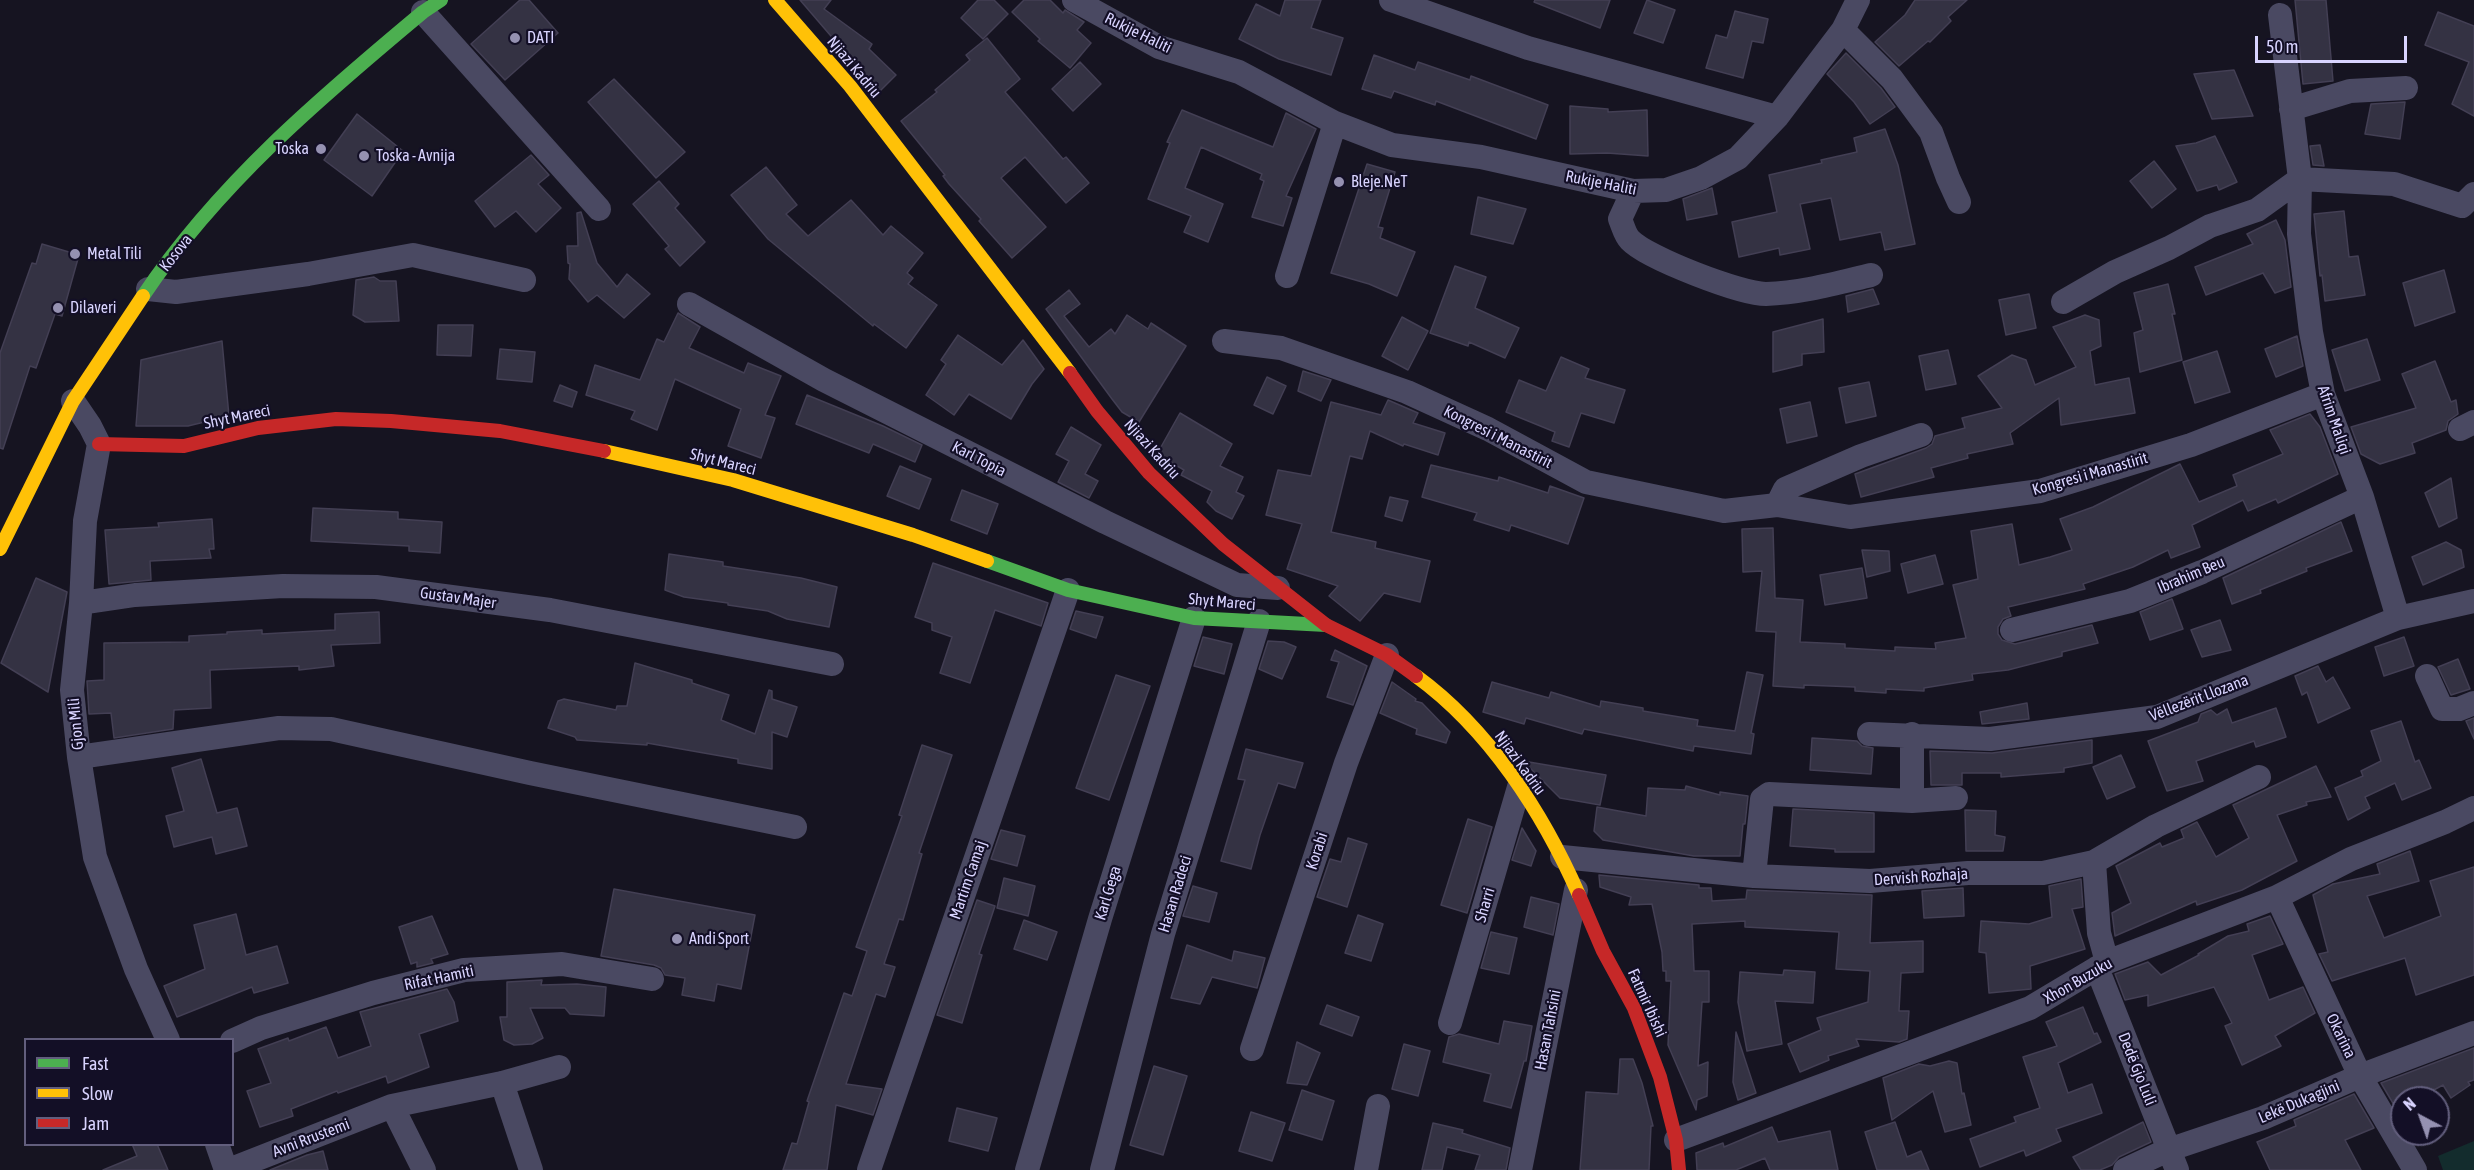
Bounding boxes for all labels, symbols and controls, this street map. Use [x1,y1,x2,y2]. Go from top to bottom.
street label: Rukije Haliti [1101,9,1175,57]
scale bar [2258,24,2410,62]
place label: DATI [527,28,554,48]
marker: DATI [508,31,522,45]
street label: Njiazi Kadriu [823,32,885,102]
text: 50 m [2266,36,2298,57]
place label: Toska [275,139,309,159]
marker: Toska [314,142,328,156]
place label: Toska - Avnija [376,146,455,166]
marker: Toska - Avnija [357,149,371,163]
street label: Rukije Haliti [1564,167,1638,199]
place label: Bleje.NeT [1351,172,1407,192]
marker: Bleje.NeT [1332,175,1346,189]
street label: Kosova [156,231,196,275]
place label: Metal Tili [87,244,142,264]
marker: Metal Tili [68,247,82,261]
place label: Dilaveri [70,298,116,318]
marker: Dilaveri [51,301,65,315]
street label: Afrim Maliqi [2313,383,2355,457]
street label: Shyt Mareci [202,401,272,433]
street label: Kongresi i Manastirit [1440,401,1556,473]
street label: Njiazi Kadriu [1120,415,1184,483]
street label: Karl Topia [949,437,1009,481]
street label: Shyt Mareci [688,445,758,479]
street label: Kongresi i Manastirit [2030,448,2150,500]
street label: Ibrahim Beu [2154,552,2228,598]
street label: Gustav Majer [419,583,497,613]
street label: Shyt Mareci [1188,589,1256,615]
street label: Vëllezërit Llozana [2147,670,2251,726]
street label: Gjon Mili [64,697,88,751]
street label: Njiazi Kadriu [1490,727,1550,799]
street label: Korabi [1302,830,1332,872]
street label: Martim Camaj [946,838,990,922]
street label: Hasan Radeci [1154,853,1196,935]
street label: Karl Gega [1091,863,1125,923]
street label: Dervish Rozhaja [1873,864,1969,890]
street label: Sharri [1471,886,1499,924]
place label: Andi Sport [689,929,749,949]
marker: Andi Sport [670,932,684,946]
street label: Xhon Buzuku [2040,954,2116,1008]
street label: Rifat Hamiti [402,961,476,995]
street label: Fatmir Ibishi [1623,966,1671,1040]
street label: Hasan Tahsini [1531,988,1565,1072]
street label: Okarina [2322,1010,2360,1062]
street label: Dedë Gjo Luli [2114,1030,2160,1108]
legend [24,1038,234,1146]
text: Fast [82,1053,109,1074]
street label: Lekë Dukagjini [2255,1076,2343,1128]
text: Slow [82,1083,113,1104]
north arrow [2390,1086,2450,1146]
text: N [2400,1094,2419,1114]
text: Jam [82,1113,109,1134]
street label: Avni Rrustemi [270,1115,352,1161]

